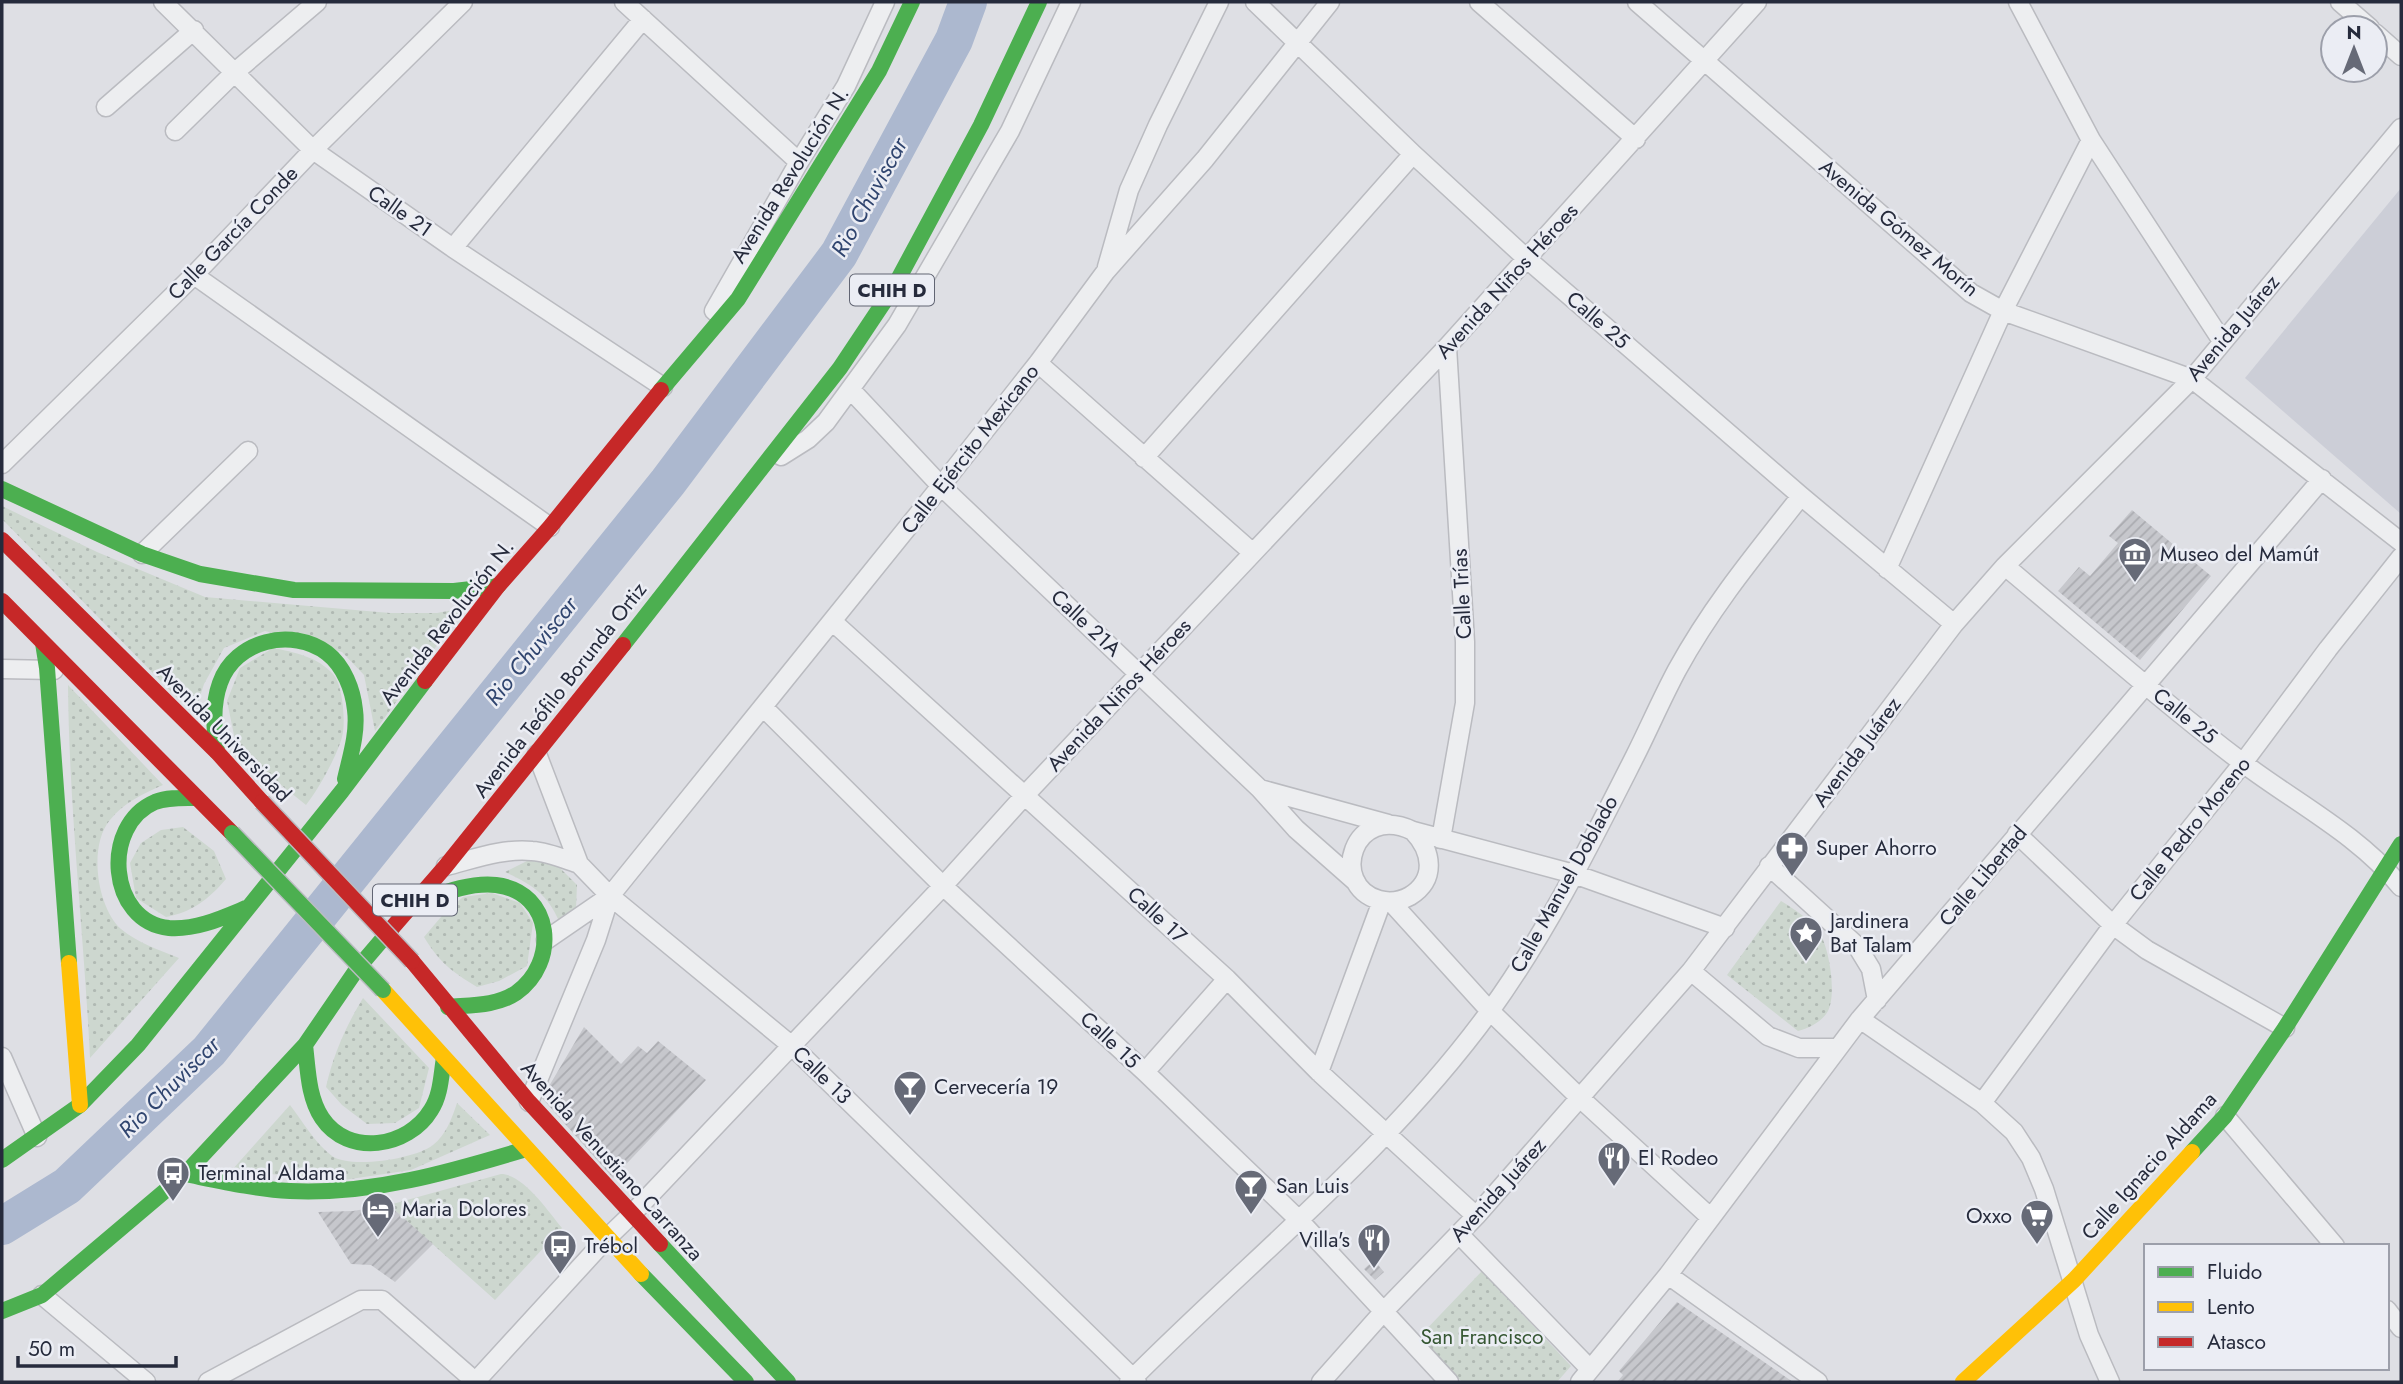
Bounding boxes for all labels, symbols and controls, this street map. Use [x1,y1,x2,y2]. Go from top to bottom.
north arrow [2319,14,2389,84]
text: N [2346,19,2362,46]
street label: Avenida Revolución N. [724,81,856,269]
water label: Rio Chuviscar [822,130,916,263]
street label: Avenida Gómez Morín [1813,152,1985,304]
street label: Calle García Conde [161,159,305,307]
street label: Calle 21 [362,178,438,244]
street label: Avenida Niños Héroes [1429,197,1585,365]
street label: Avenida Juárez [2179,268,2287,388]
road number: CHIH D [850,274,934,306]
street label: Calle 25 [1560,284,1636,356]
street label: Calle Ejército Mexicano [894,358,1046,540]
street label: Avenida Revolución N. [373,533,521,711]
museum icon: Museo del Mamút [2116,535,2154,584]
place label: Museo del Mamút [2160,539,2319,569]
street label: Calle Trías [1445,548,1479,640]
street label: Avenida Teófilo Borunda Ortiz [466,576,654,804]
street label: Calle 21A [1044,583,1128,664]
water label: Rio Chuviscar [476,588,587,713]
street label: Avenida Niños Héroes [1040,612,1198,778]
street label: Avenida Universidad [150,657,298,809]
street label: Calle 25 [2146,681,2224,751]
street label: Avenida Juárez [1806,691,1909,813]
street label: Calle Pedro Moreno [2122,750,2258,908]
street label: Calle Manuel Doblado [1503,790,1625,978]
street label: Calle Libertad [1932,819,2034,933]
pharmacy icon: Super Ahorro [1773,829,1811,878]
place label: Super Ahorro [1816,833,1937,863]
street label: Calle 17 [1121,880,1193,950]
road number: CHIH D [373,885,457,916]
place label: Jardinera Bat Talam [1827,906,1912,960]
place icon: Jardinera Bat Talam [1787,914,1825,963]
street label: Calle 15 [1073,1004,1147,1076]
water label: Rio Chuviscar [110,1027,229,1146]
street label: Calle 13 [786,1039,858,1111]
street label: Avenida Venustiano Carranza [514,1054,710,1268]
bar icon: Cervecería 19 [891,1068,929,1117]
place label: Cervecería 19 [934,1072,1058,1102]
street label: Calle Ignacio Aldama [2074,1085,2224,1247]
street label: Avenida Juárez [1443,1131,1553,1249]
restaurant icon: El Rodeo [1595,1139,1633,1188]
place label: El Rodeo [1638,1143,1718,1173]
bus stop icon: Terminal Aldama [154,1154,192,1203]
place label: Terminal Aldama [198,1158,345,1188]
bar icon: San Luis [1232,1167,1270,1216]
place label: San Luis [1276,1171,1349,1201]
hotel icon: Maria Dolores [359,1190,397,1239]
place label: Maria Dolores [402,1194,526,1224]
supermarket icon: Oxxo [2018,1197,2056,1246]
place label: Oxxo [1966,1201,2012,1231]
restaurant icon: Villa's [1355,1221,1393,1270]
place label: Villa's [1299,1225,1350,1255]
bus stop icon: Trébol [541,1227,579,1276]
place label: Trébol [584,1231,638,1261]
legend [2144,1244,2389,1370]
text: Fluido [2207,1257,2262,1287]
text: Lento [2207,1292,2255,1322]
park label: San Francisco [1421,1322,1543,1352]
scale bar [18,1324,175,1368]
text: Atasco [2207,1327,2266,1357]
text: 50 m [28,1334,75,1364]

